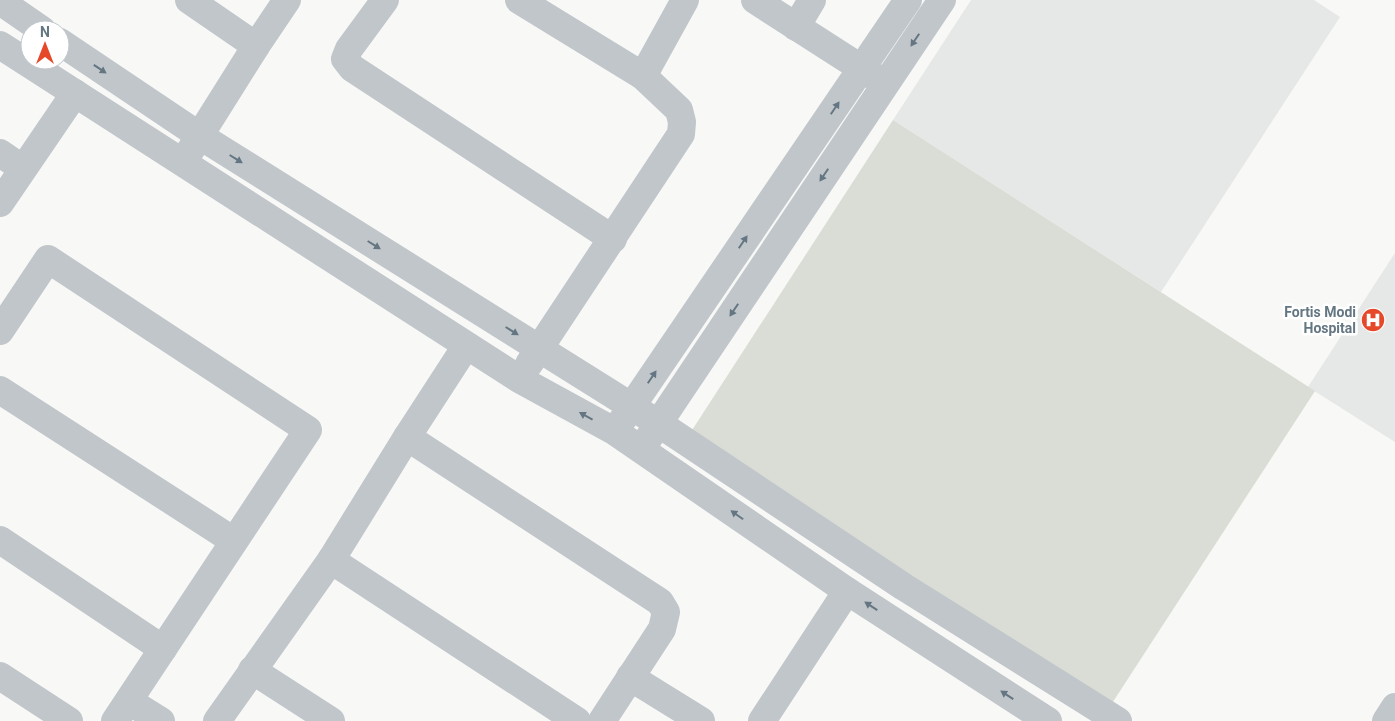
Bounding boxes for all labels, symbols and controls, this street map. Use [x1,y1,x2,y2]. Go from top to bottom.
north arrow [20,20,70,70]
text: N [40,24,50,40]
one-way arrow [910,34,920,47]
one-way arrow [94,64,107,74]
one-way arrow [830,101,840,115]
one-way arrow [229,154,243,163]
one-way arrow [819,168,829,182]
one-way arrow [738,236,748,249]
one-way arrow [367,240,380,249]
one-way arrow [729,304,739,317]
place label: Fortis Modi Hospital [1284,304,1356,336]
hospital icon: Fortis Modi Hospital [1360,307,1386,333]
one-way arrow [505,326,518,335]
one-way arrow [647,370,657,383]
one-way arrow [579,412,594,420]
one-way arrow [730,510,743,520]
one-way arrow [864,602,878,611]
one-way arrow [1001,690,1014,699]

